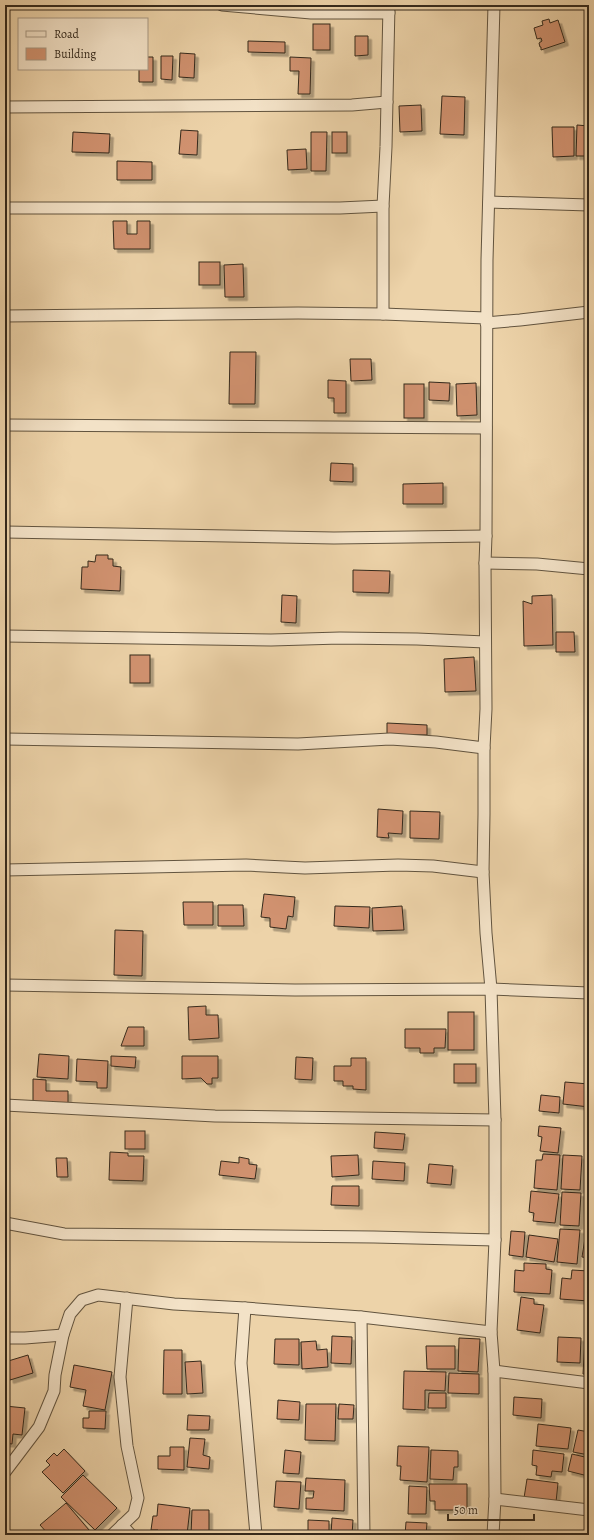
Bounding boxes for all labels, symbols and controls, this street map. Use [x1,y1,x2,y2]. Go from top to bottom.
legend [18,18,148,70]
text: Road [54,26,80,42]
text: Building [54,46,96,62]
scale bar [448,1496,534,1522]
text: 50 m [454,1502,478,1518]

